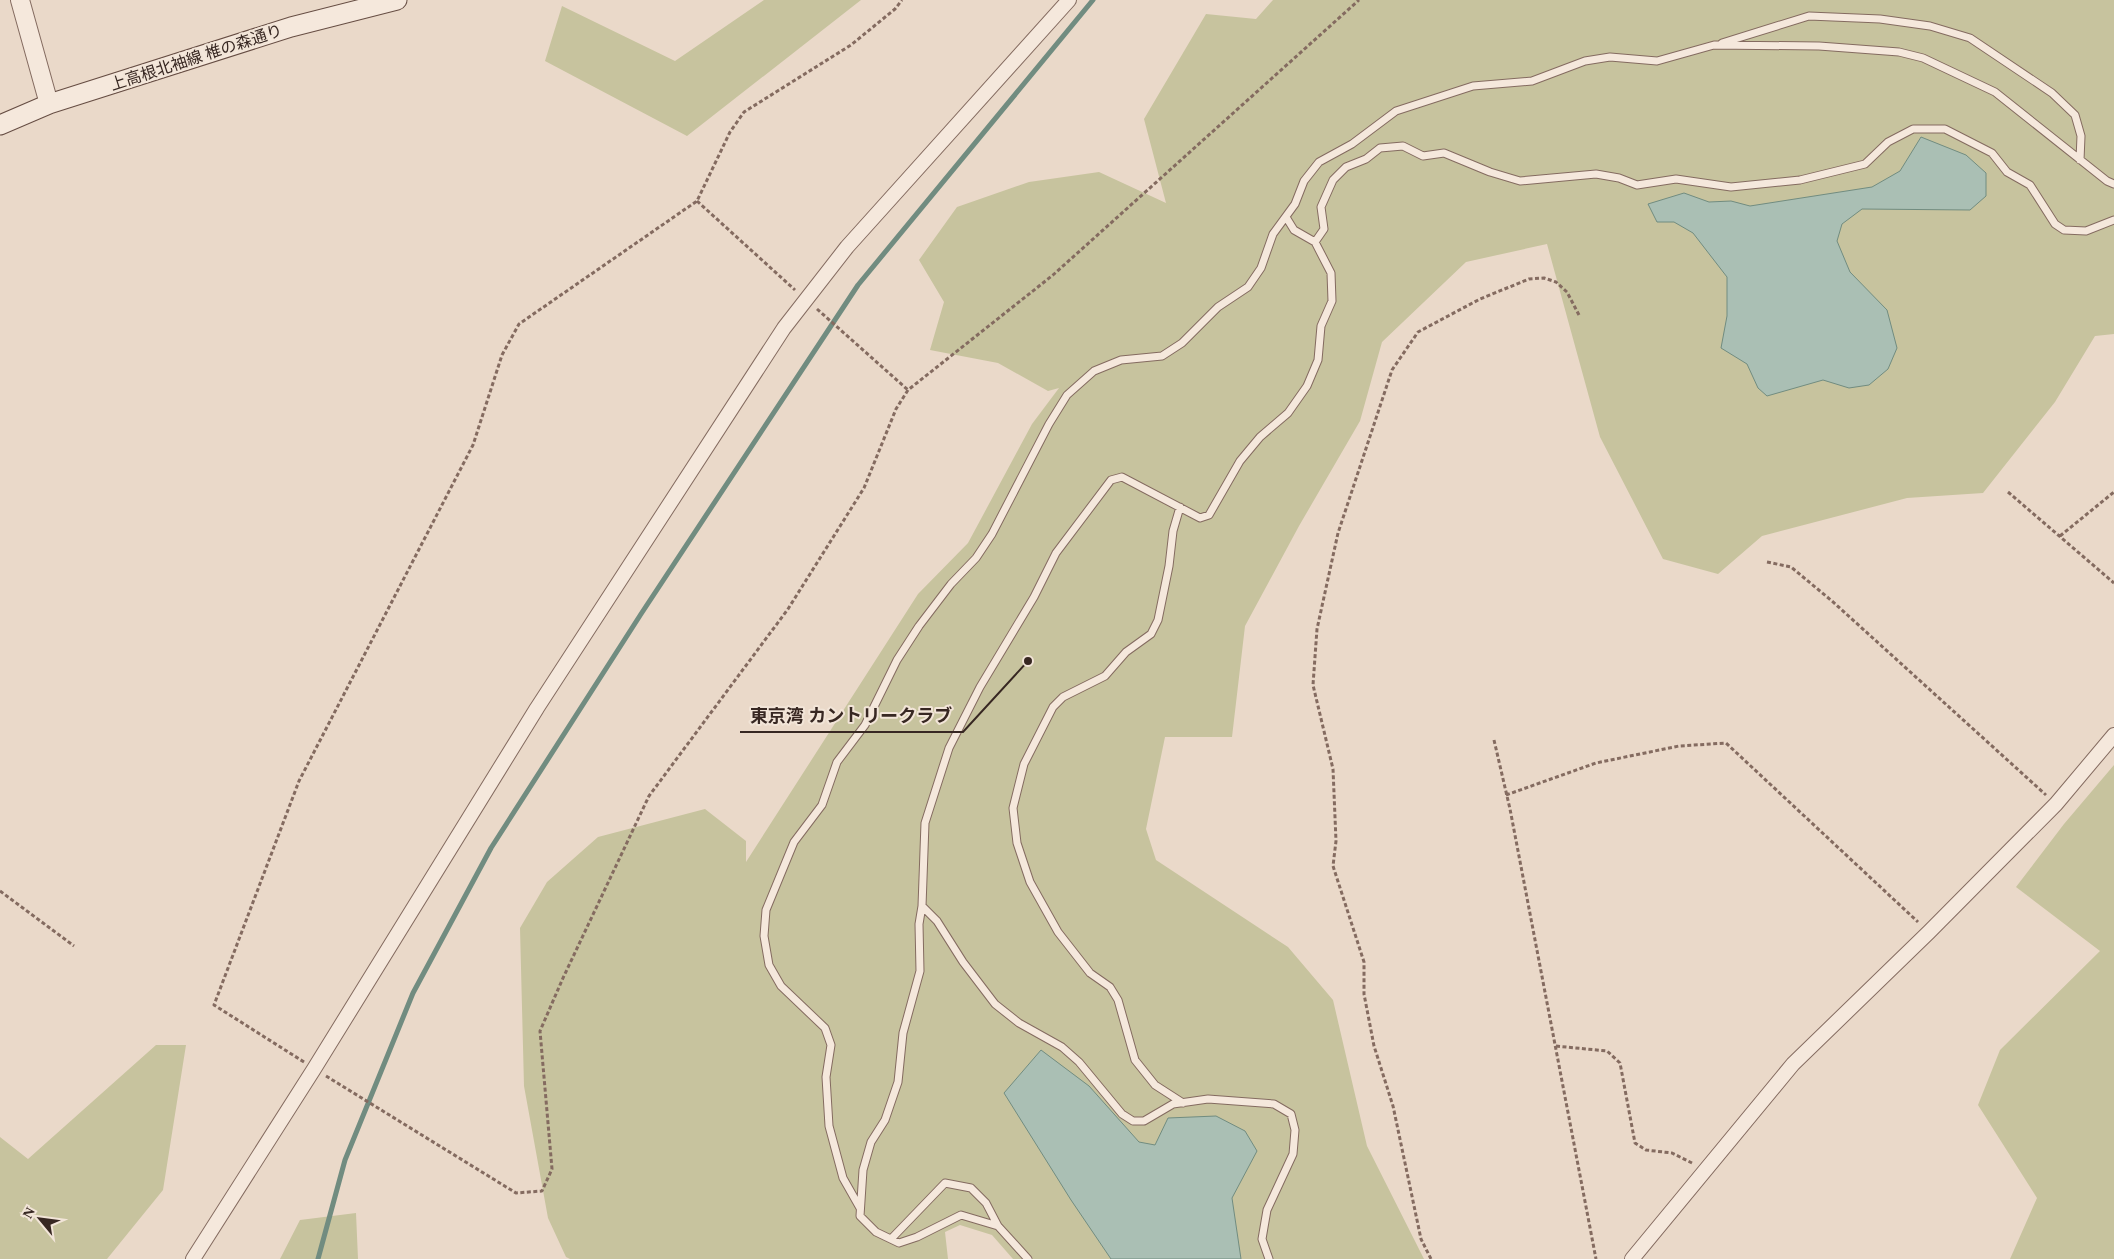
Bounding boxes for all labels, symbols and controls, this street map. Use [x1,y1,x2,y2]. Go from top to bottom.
street label: 上高根北袖線 椎の森通り [108,22,284,93]
callout: 東京湾 カントリークラブ [740,699,963,732]
text: 東京湾 カントリークラブ [750,706,952,726]
north arrow [15,1194,65,1244]
text: N [20,1205,38,1221]

